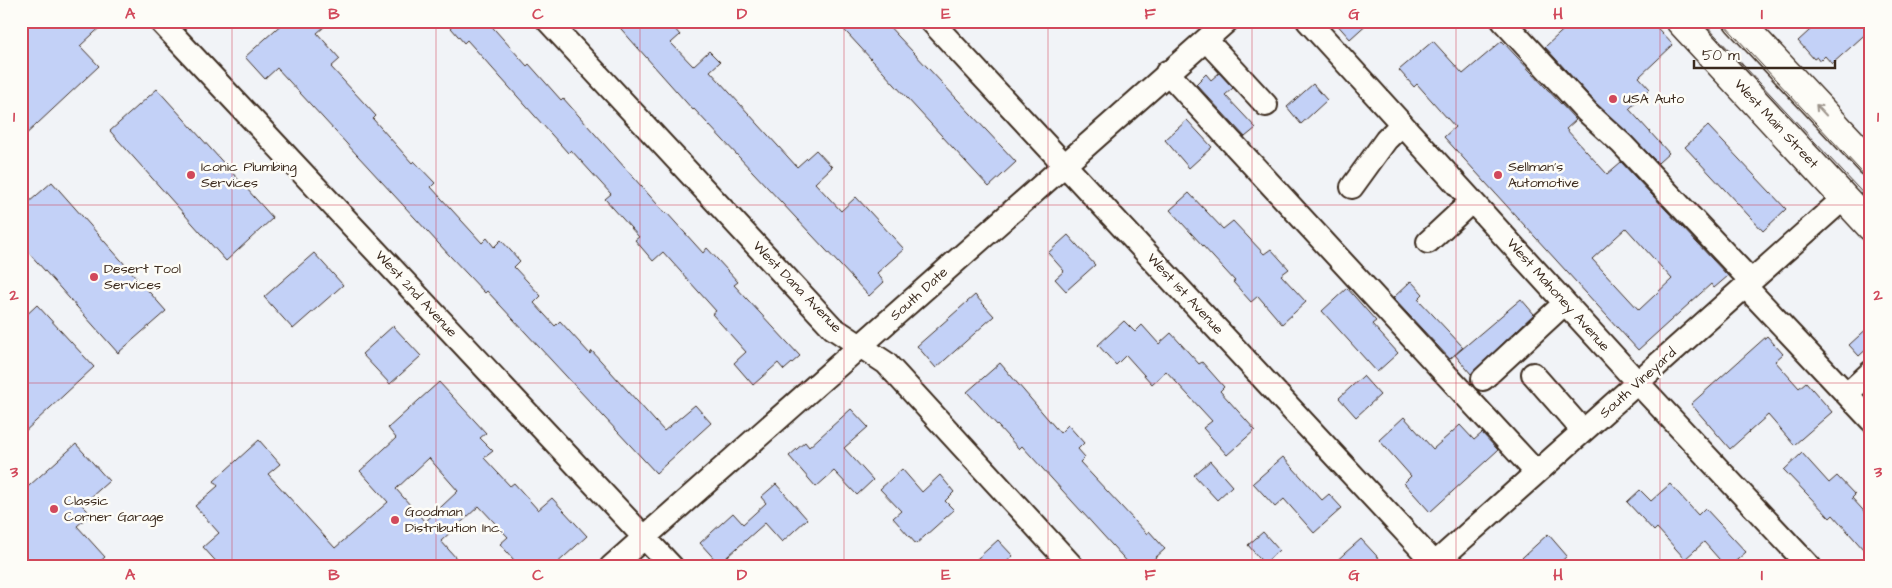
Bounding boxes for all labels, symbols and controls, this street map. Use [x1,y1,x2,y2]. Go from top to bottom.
text: A [125,3,136,25]
text: B [328,3,340,25]
text: C [532,3,544,25]
text: D [737,3,748,25]
text: E [941,3,951,25]
text: F [1144,3,1156,25]
text: G [1348,3,1360,25]
text: H [1553,3,1563,25]
text: I [1761,3,1763,25]
scale bar [1694,38,1836,70]
text: 50 m [1702,45,1740,66]
street label: West Main Street [1729,75,1823,173]
place label: USA Auto [1623,89,1684,109]
marker: USA Auto [1607,93,1619,105]
one-way arrow [1815,104,1827,116]
text: 1 [13,106,16,128]
text: 1 [1877,106,1880,128]
place label: Iconic Plumbing Services [201,157,297,193]
place label: Sellman's Automotive [1508,157,1579,193]
marker: Iconic Plumbing Services [185,169,197,181]
marker: Sellman's Automotive [1492,169,1504,181]
street label: West Mahoney Avenue [1502,234,1615,356]
street label: West Dana Avenue [748,237,846,338]
street label: West 2nd Avenue [370,246,462,342]
street label: West 1st Avenue [1142,249,1228,339]
place label: Desert Tool Services [104,259,181,295]
street label: South Date [886,262,953,325]
marker: Desert Tool Services [88,271,100,283]
text: 2 [8,284,19,306]
text: 2 [1872,284,1883,306]
street label: South Vineyard [1595,343,1681,423]
text: 3 [9,461,19,483]
text: 3 [1873,461,1883,483]
place label: Classic Corner Garage [64,491,164,527]
place label: Goodman Distribution Inc. [405,502,502,538]
marker: Classic Corner Garage [48,503,60,515]
marker: Goodman Distribution Inc. [389,514,401,526]
text: A [125,564,136,586]
text: B [328,564,340,586]
text: C [532,564,544,586]
text: D [737,564,748,586]
text: E [941,564,951,586]
text: F [1144,564,1156,586]
text: G [1348,564,1360,586]
text: H [1553,564,1563,586]
text: I [1761,564,1763,586]

